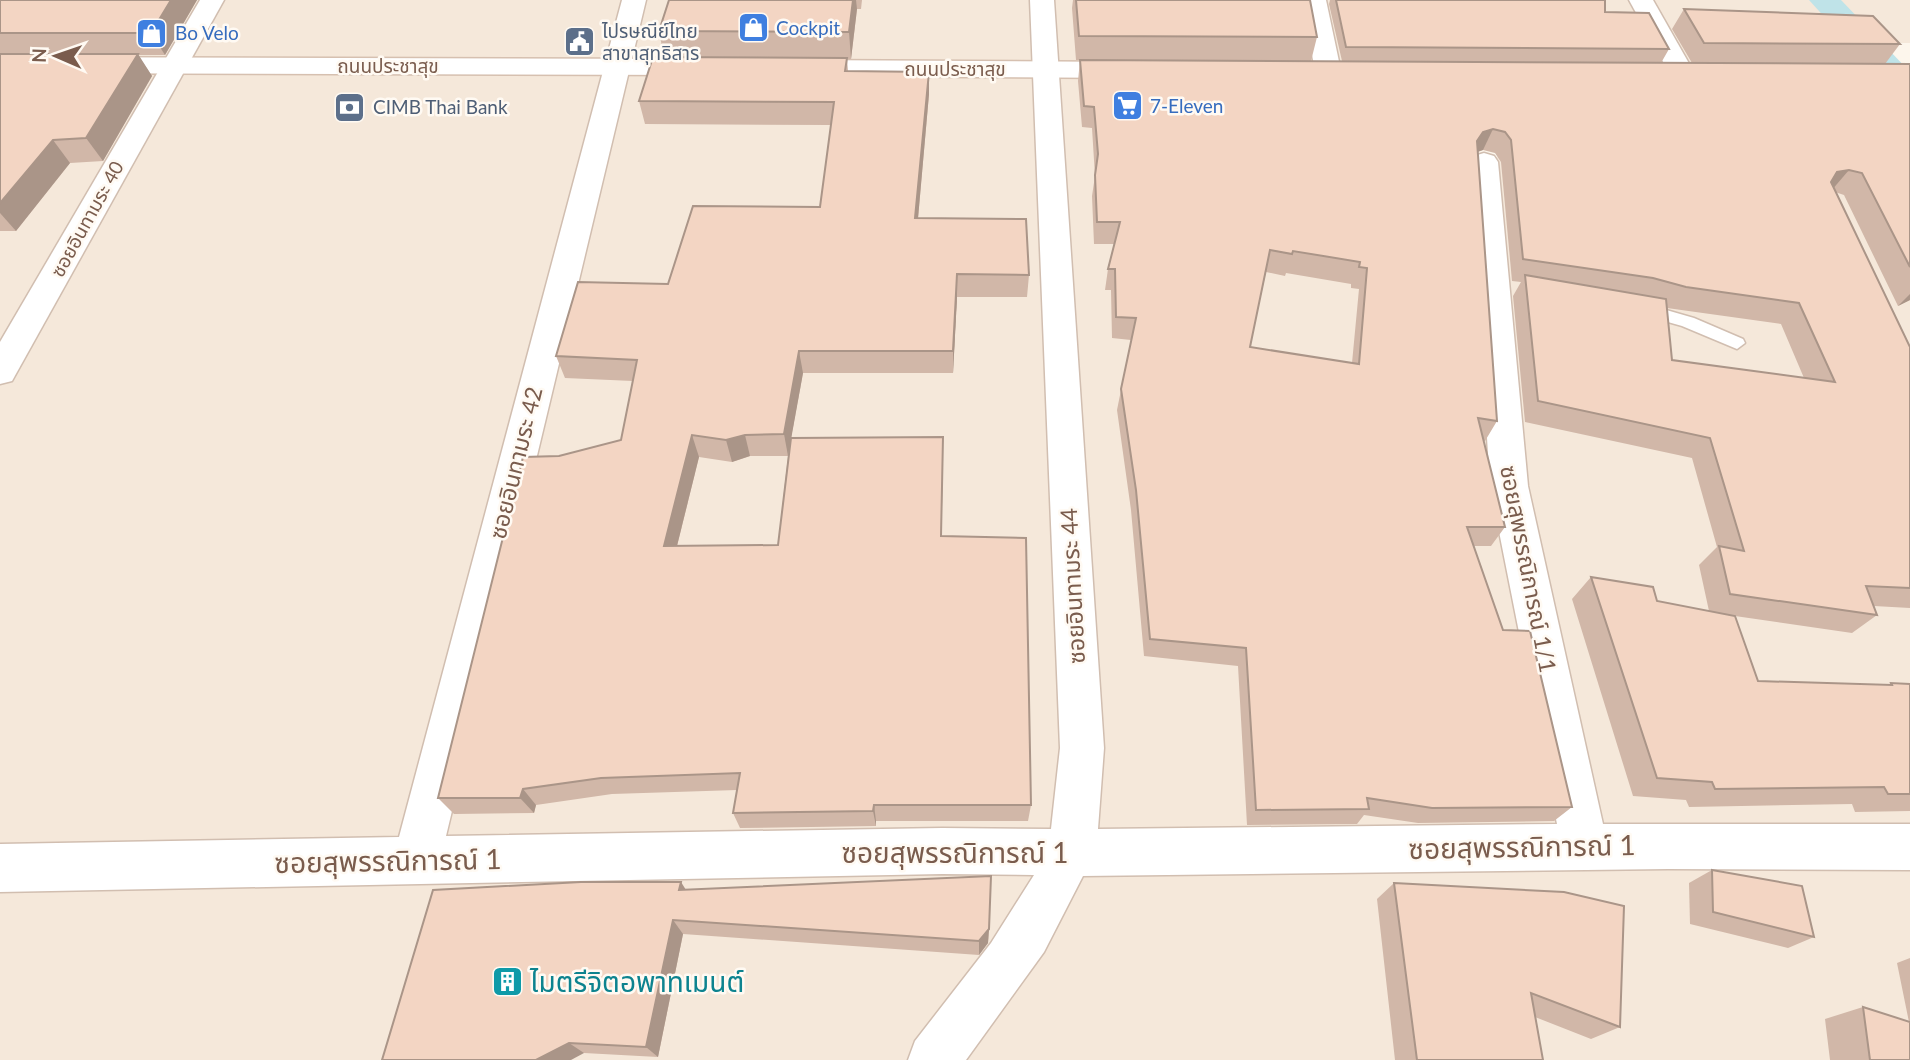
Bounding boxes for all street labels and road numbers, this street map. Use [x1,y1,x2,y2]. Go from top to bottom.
street label: ถนนประชาสุข [337,54,439,78]
street label: ถนนประชาสุข [904,57,1006,81]
street label: ซอยอินทามระ 40 [45,157,128,281]
street label: ซอยอินทามระ 42 [483,384,547,542]
street label: ซอยสุพรรณิการณ์ 1/1 [1494,463,1563,675]
street label: ซอยอินทามระ 44 [1054,507,1090,665]
street label: ซอยสุพรรณิการณ์ 1 [1408,827,1636,866]
street label: ซอยสุพรรณิการณ์ 1 [841,835,1069,870]
street label: ซอยสุพรรณิการณ์ 1 [274,841,502,880]

